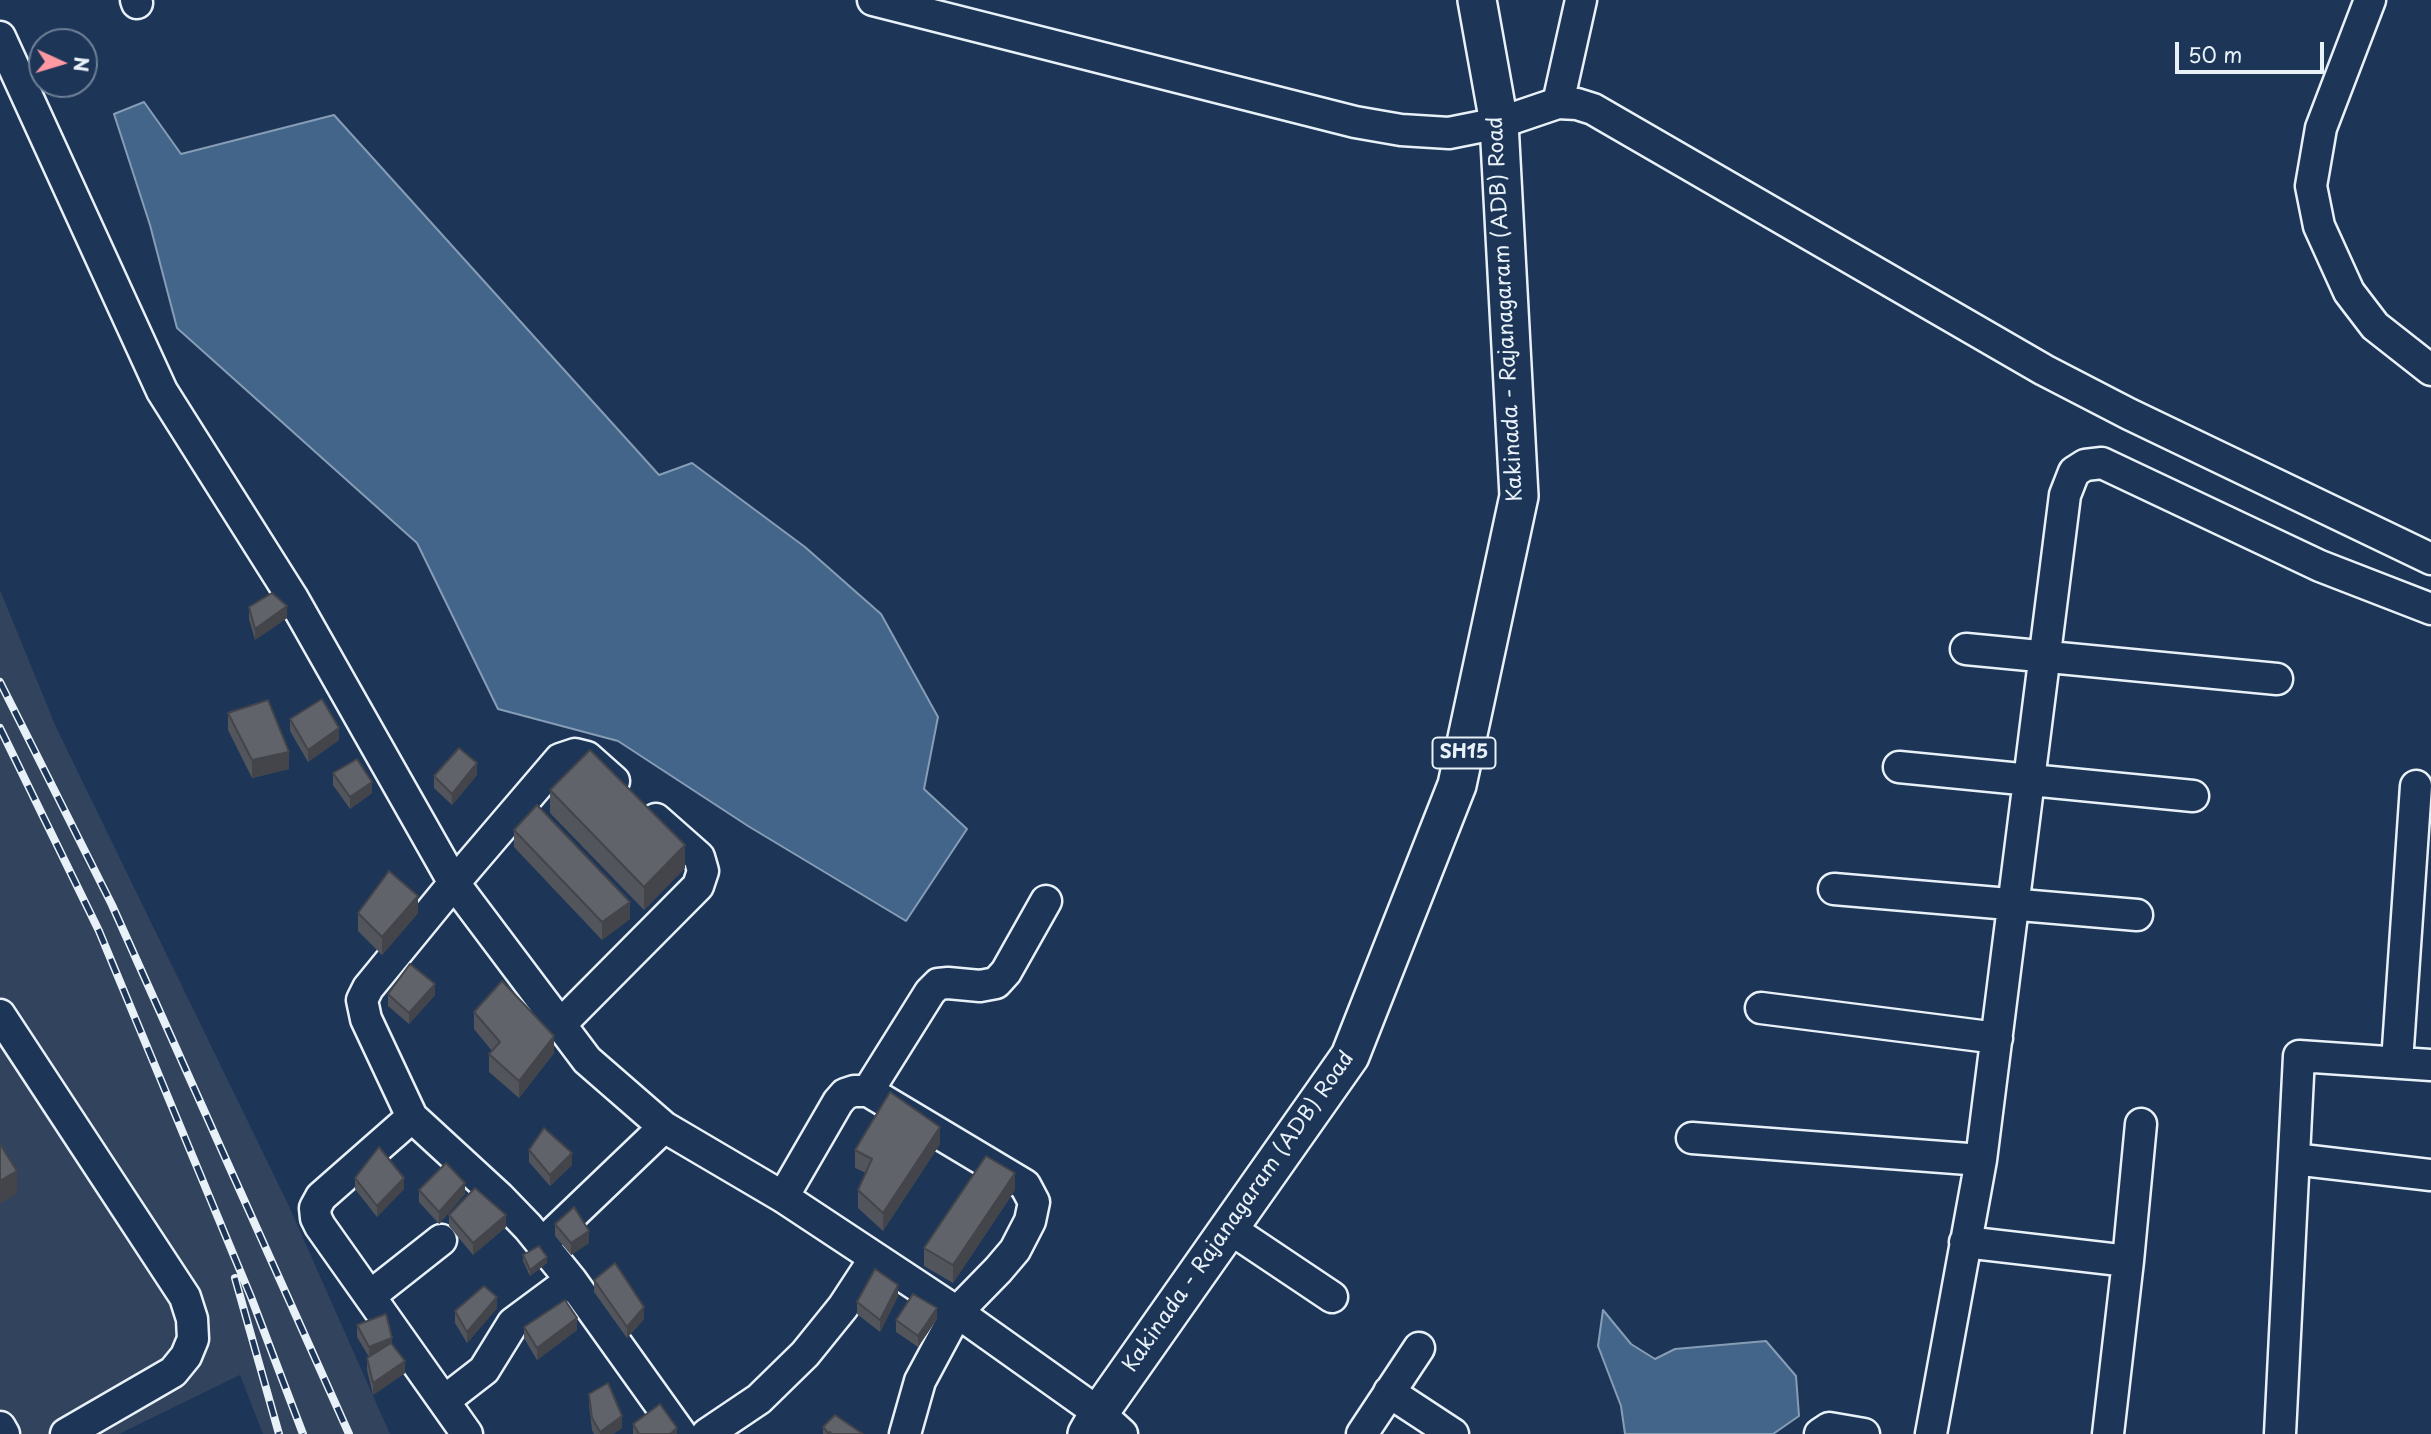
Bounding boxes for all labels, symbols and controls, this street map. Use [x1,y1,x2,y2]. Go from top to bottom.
north arrow [28,28,98,98]
scale bar [2179,28,2328,72]
text: 50 m [2188,38,2242,70]
text: N [67,56,96,73]
street label: Kakinada - Rajanagaram (ADB) Road [1483,116,1529,502]
road number: SH15 [1432,738,1496,768]
street label: Kakinada - Rajanagaram (ADB) Road [1118,1047,1360,1377]

